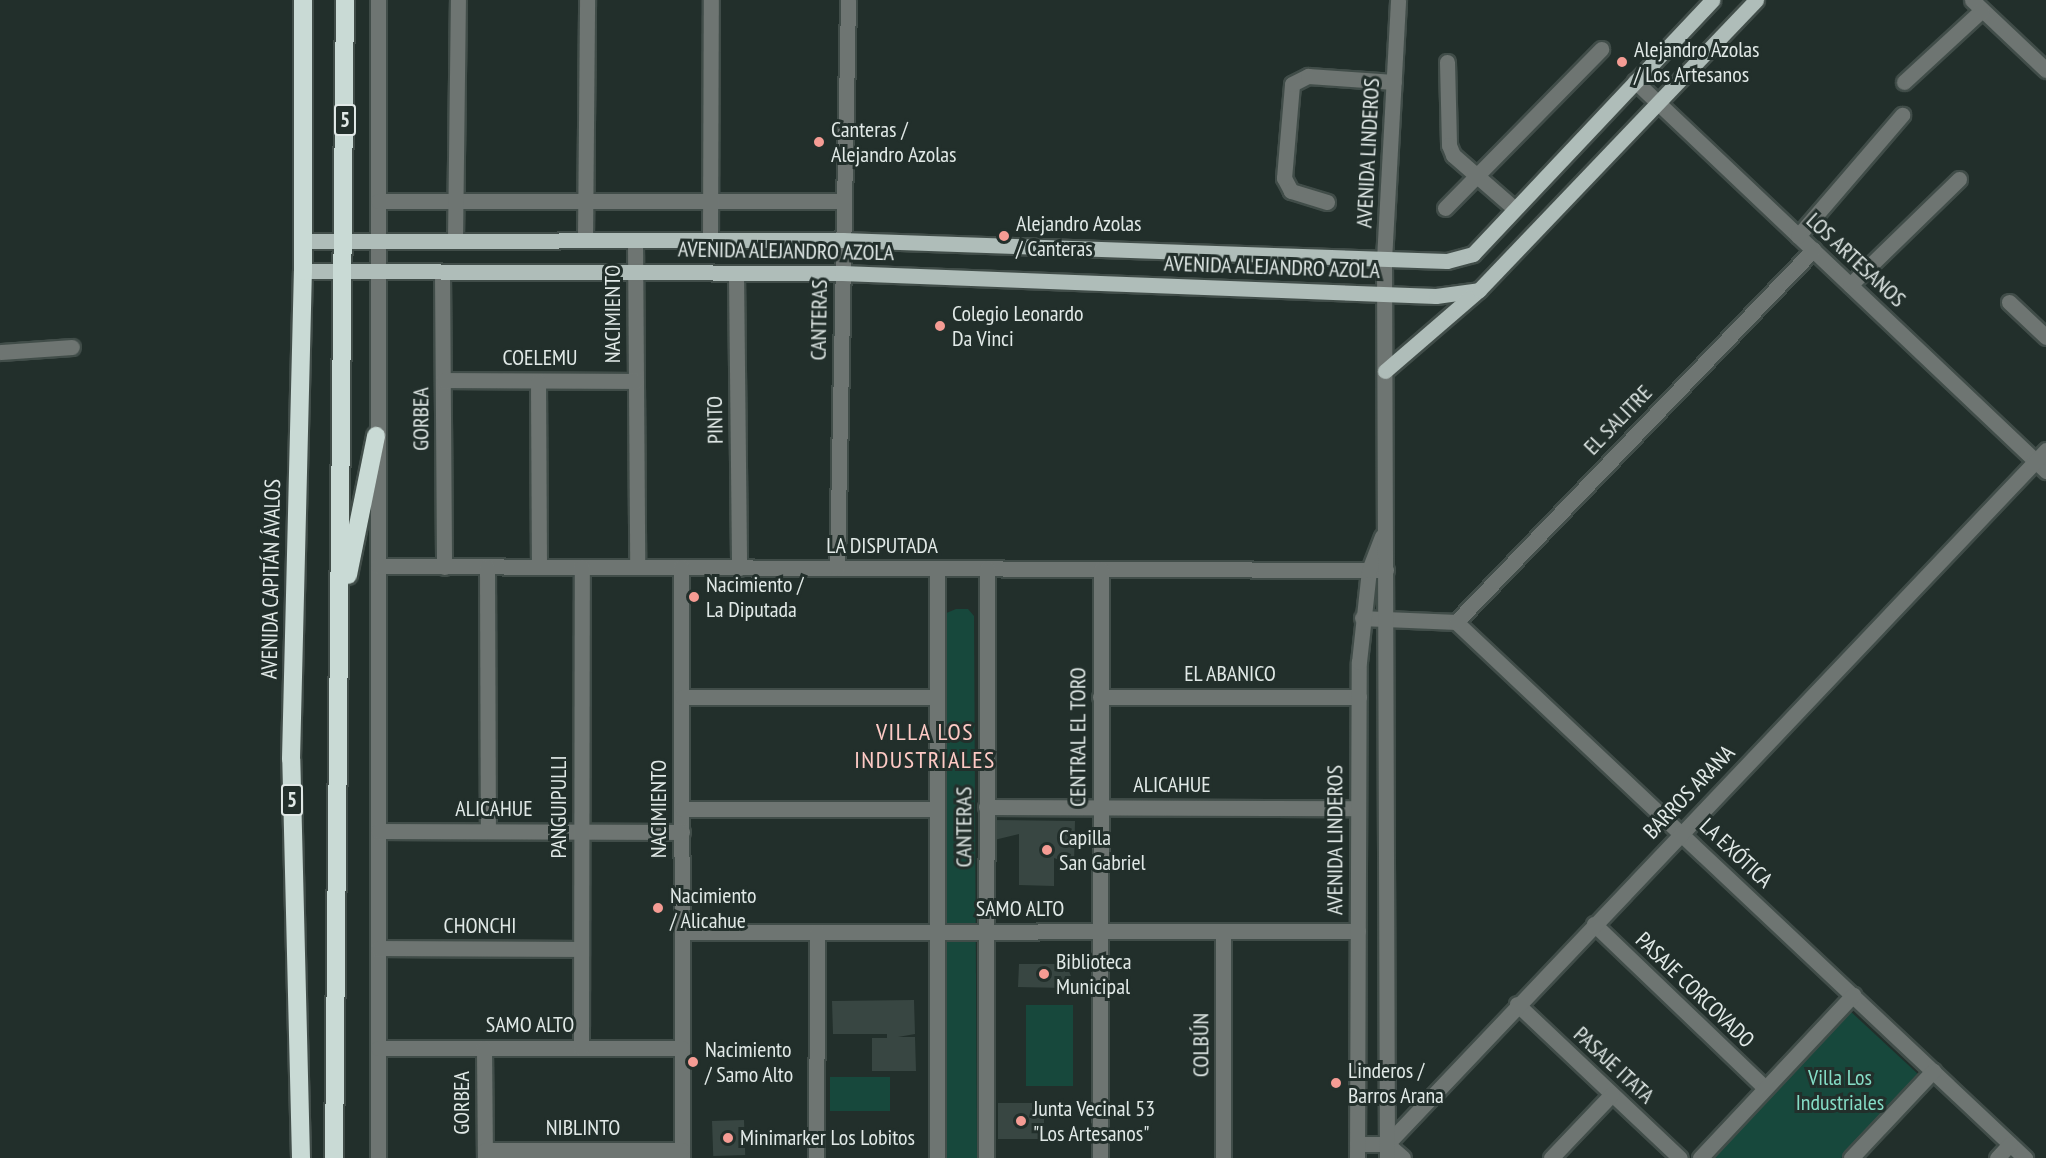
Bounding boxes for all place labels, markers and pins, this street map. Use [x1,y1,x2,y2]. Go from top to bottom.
place label: Alejandro Azolas / Los Artesanos [1634,36,1760,88]
marker: Alejandro Azolas / Los Artesanos [1615,55,1629,69]
place label: Canteras / Alejandro Azolas [831,116,957,168]
marker: Canteras / Alejandro Azolas [812,135,826,149]
place label: Alejandro Azolas / Canteras [1016,210,1142,262]
marker: Alejandro Azolas / Canteras [997,229,1011,243]
place label: Colegio Leonardo Da Vinci [952,300,1084,352]
marker: Colegio Leonardo Da Vinci [933,319,947,333]
place label: Nacimiento / La Diputada [706,571,804,622]
marker: Nacimiento / La Diputada [687,590,701,604]
place label: Capilla San Gabriel [1059,824,1146,876]
marker: Capilla San Gabriel [1040,843,1054,857]
place label: Nacimiento / Alicahue [670,882,756,933]
marker: Nacimiento / Alicahue [651,901,665,915]
place label: Biblioteca Municipal [1056,948,1132,999]
marker: Biblioteca Municipal [1037,967,1051,981]
place label: Nacimiento / Samo Alto [705,1036,794,1088]
marker: Nacimiento / Samo Alto [686,1055,700,1069]
place label: Linderos / Barros Arana [1348,1057,1445,1108]
marker: Linderos / Barros Arana [1329,1076,1343,1090]
place label: Junta Vecinal 53 "Los Artesanos" [1033,1095,1156,1146]
marker: Junta Vecinal 53 "Los Artesanos" [1014,1114,1028,1128]
place label: Minimarker Los Lobitos [740,1125,915,1151]
marker: Minimarker Los Lobitos [721,1131,735,1145]

